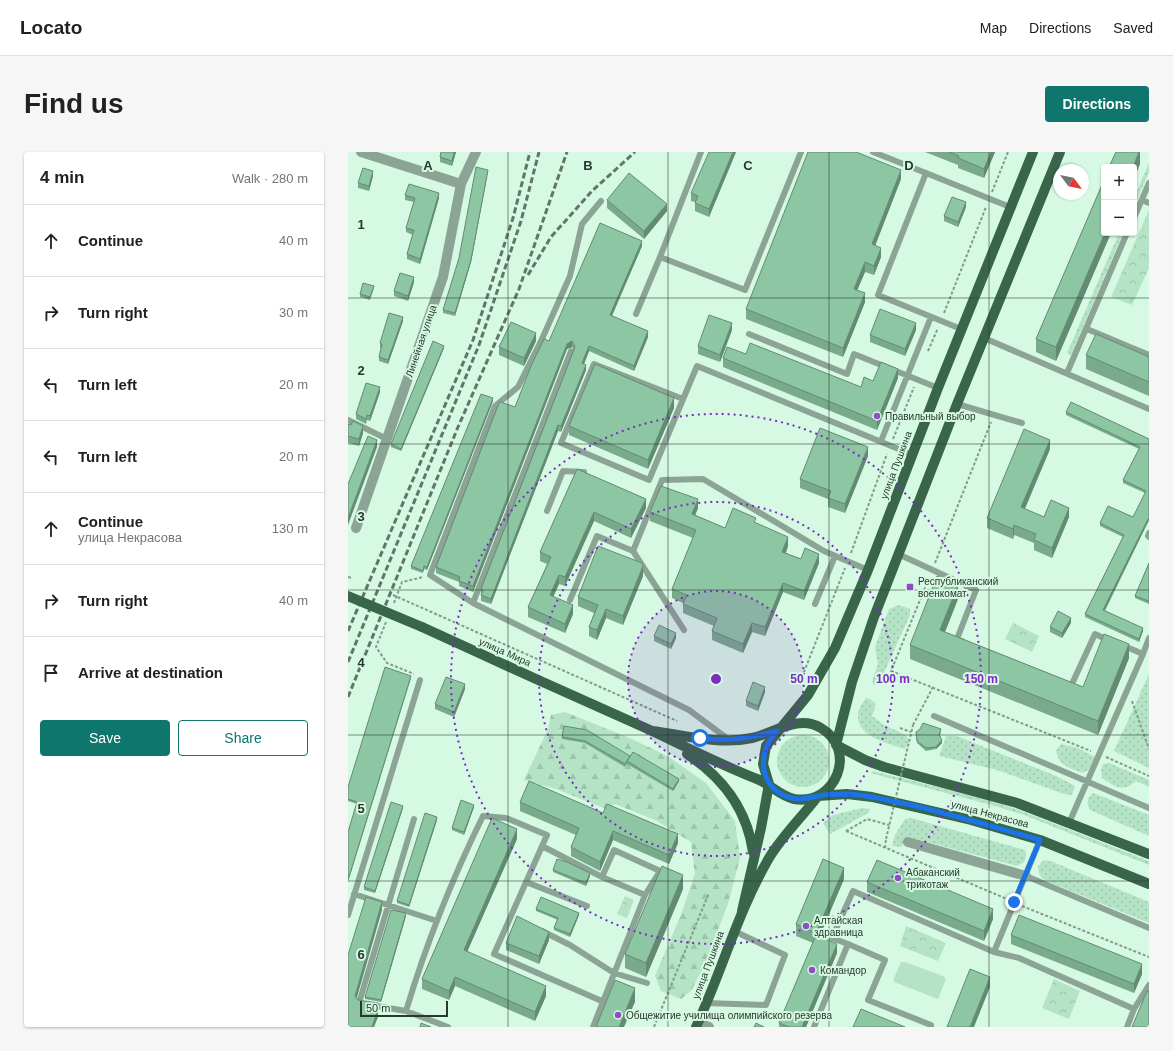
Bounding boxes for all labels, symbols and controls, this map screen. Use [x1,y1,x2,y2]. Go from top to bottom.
text: Locato [20,17,82,38]
text: Map [980,20,1007,36]
text: Directions [1029,20,1091,36]
text: Saved [1113,20,1153,36]
button: Directions [1045,86,1149,122]
text: Find us [24,88,124,119]
text: A [423,158,433,173]
text: B [583,158,593,173]
text: C [743,158,753,173]
text: D [904,158,914,173]
north arrow [1053,164,1089,200]
map controls [1101,164,1137,236]
button: + [1101,164,1137,200]
text: 4 min [40,168,84,187]
text: Walk · 280 m [232,171,308,186]
button: − [1101,200,1137,236]
text: 1 [357,217,365,232]
icon: ahead [40,230,62,252]
text: Continue [78,232,143,249]
text: 40 m [279,233,308,248]
icon: right [40,302,62,324]
street label: Линейная улица [403,303,439,379]
text: Turn right [78,304,148,321]
text: 30 m [279,305,308,320]
text: 2 [357,363,365,378]
icon: left [40,374,62,396]
text: Turn left [78,376,137,393]
text: 20 m [279,377,308,392]
marker: Правильный выбор [872,411,882,421]
place label: Правильный выбор [885,411,976,422]
street label: улица Пушкина [878,429,914,500]
icon: left [40,446,62,468]
text: Turn left [78,448,137,465]
text: 20 m [279,449,308,464]
text: 3 [357,509,365,524]
text: Continue [78,513,143,530]
icon: ahead [40,518,62,540]
text: 130 m [272,521,308,536]
text: улица Некрасова [78,530,182,545]
place label: Республиканский военкомат [918,576,998,599]
marker: Республиканский военкомат [905,582,915,592]
icon: right [40,590,62,612]
text: Turn right [78,592,148,609]
text: 40 m [279,593,308,608]
street label: улица Мира [477,636,533,668]
text: 4 [357,655,365,670]
icon: arrive [40,662,62,684]
text: Arrive at destination [78,664,223,681]
centre of rings [709,672,723,686]
text: 50 m [790,672,818,686]
text: 100 m [876,672,910,686]
text: 150 m [964,672,998,686]
button: Save [40,720,170,756]
button: Share [178,720,308,756]
route start [691,729,709,747]
street label: улица Некрасова [950,798,1030,830]
text: 5 [357,801,365,816]
place label: Абаканский трикотаж [906,867,960,890]
marker: Абаканский трикотаж [893,873,903,883]
route end [1005,893,1023,911]
place label: Алтайская здравница [814,915,863,938]
marker: Алтайская здравница [801,921,811,931]
street label: улица Пушкина [690,929,726,1000]
text: 6 [357,947,365,962]
marker: Командор [807,965,817,975]
place label: Командор [820,965,867,976]
scale bar [360,999,448,1018]
text: 50 m [366,1002,390,1014]
marker: Общежитие училища олимпийского резерва [613,1010,623,1020]
place label: Общежитие училища олимпийского резерва [626,1010,832,1021]

